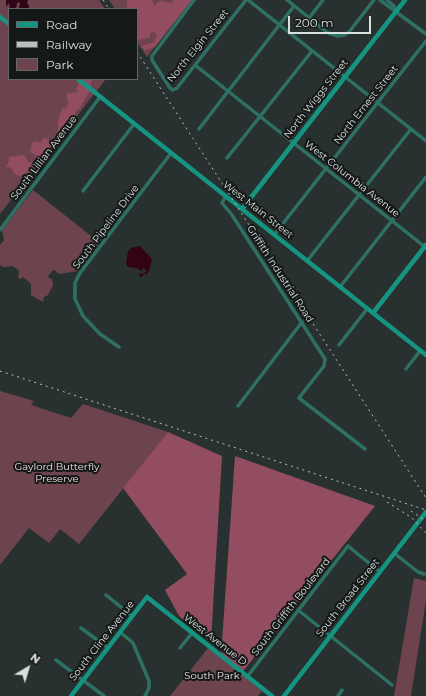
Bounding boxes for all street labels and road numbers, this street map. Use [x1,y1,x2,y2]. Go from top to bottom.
street label: North Elgin Street [165,7,231,85]
street label: North Wiggs Street [281,57,351,141]
street label: North Ernest Street [331,63,401,147]
street label: South Lillian Avenue [8,114,80,202]
street label: West Columbia Avenue [302,138,402,220]
street label: West Main Street [220,179,296,241]
street label: South Pipeline Drive [70,183,142,271]
street label: Griffith Industrial Road [244,223,316,325]
street label: South Griffith Boulevard [249,556,333,658]
street label: South Broad Street [314,557,382,639]
street label: South Cline Avenue [67,599,137,683]
street label: West Avenue D [181,612,249,668]

